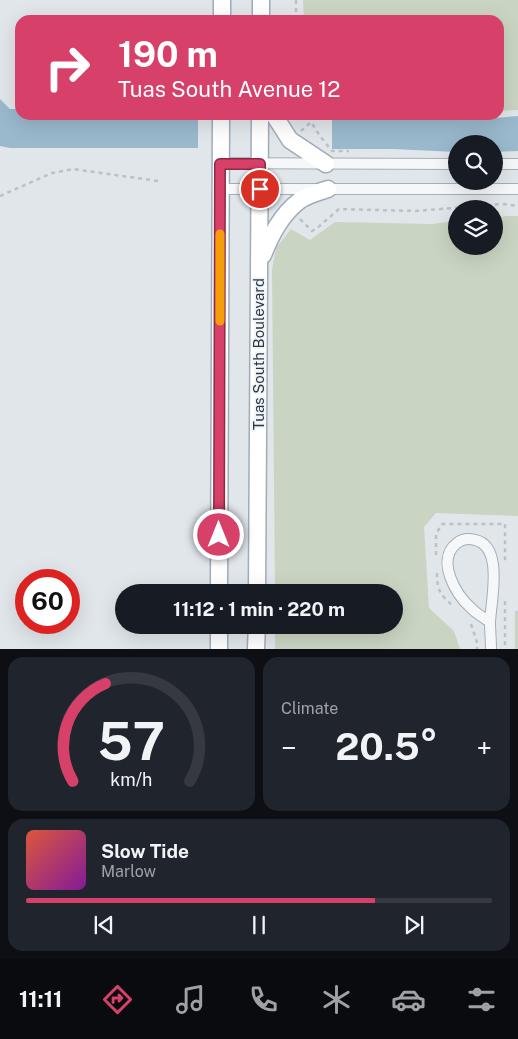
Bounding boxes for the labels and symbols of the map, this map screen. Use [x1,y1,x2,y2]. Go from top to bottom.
pin [239,168,281,210]
street label: Tuas South Boulevard [250,278,267,430]
position arrow [192,508,244,560]
speed limit sign: 60 [15,569,80,634]

